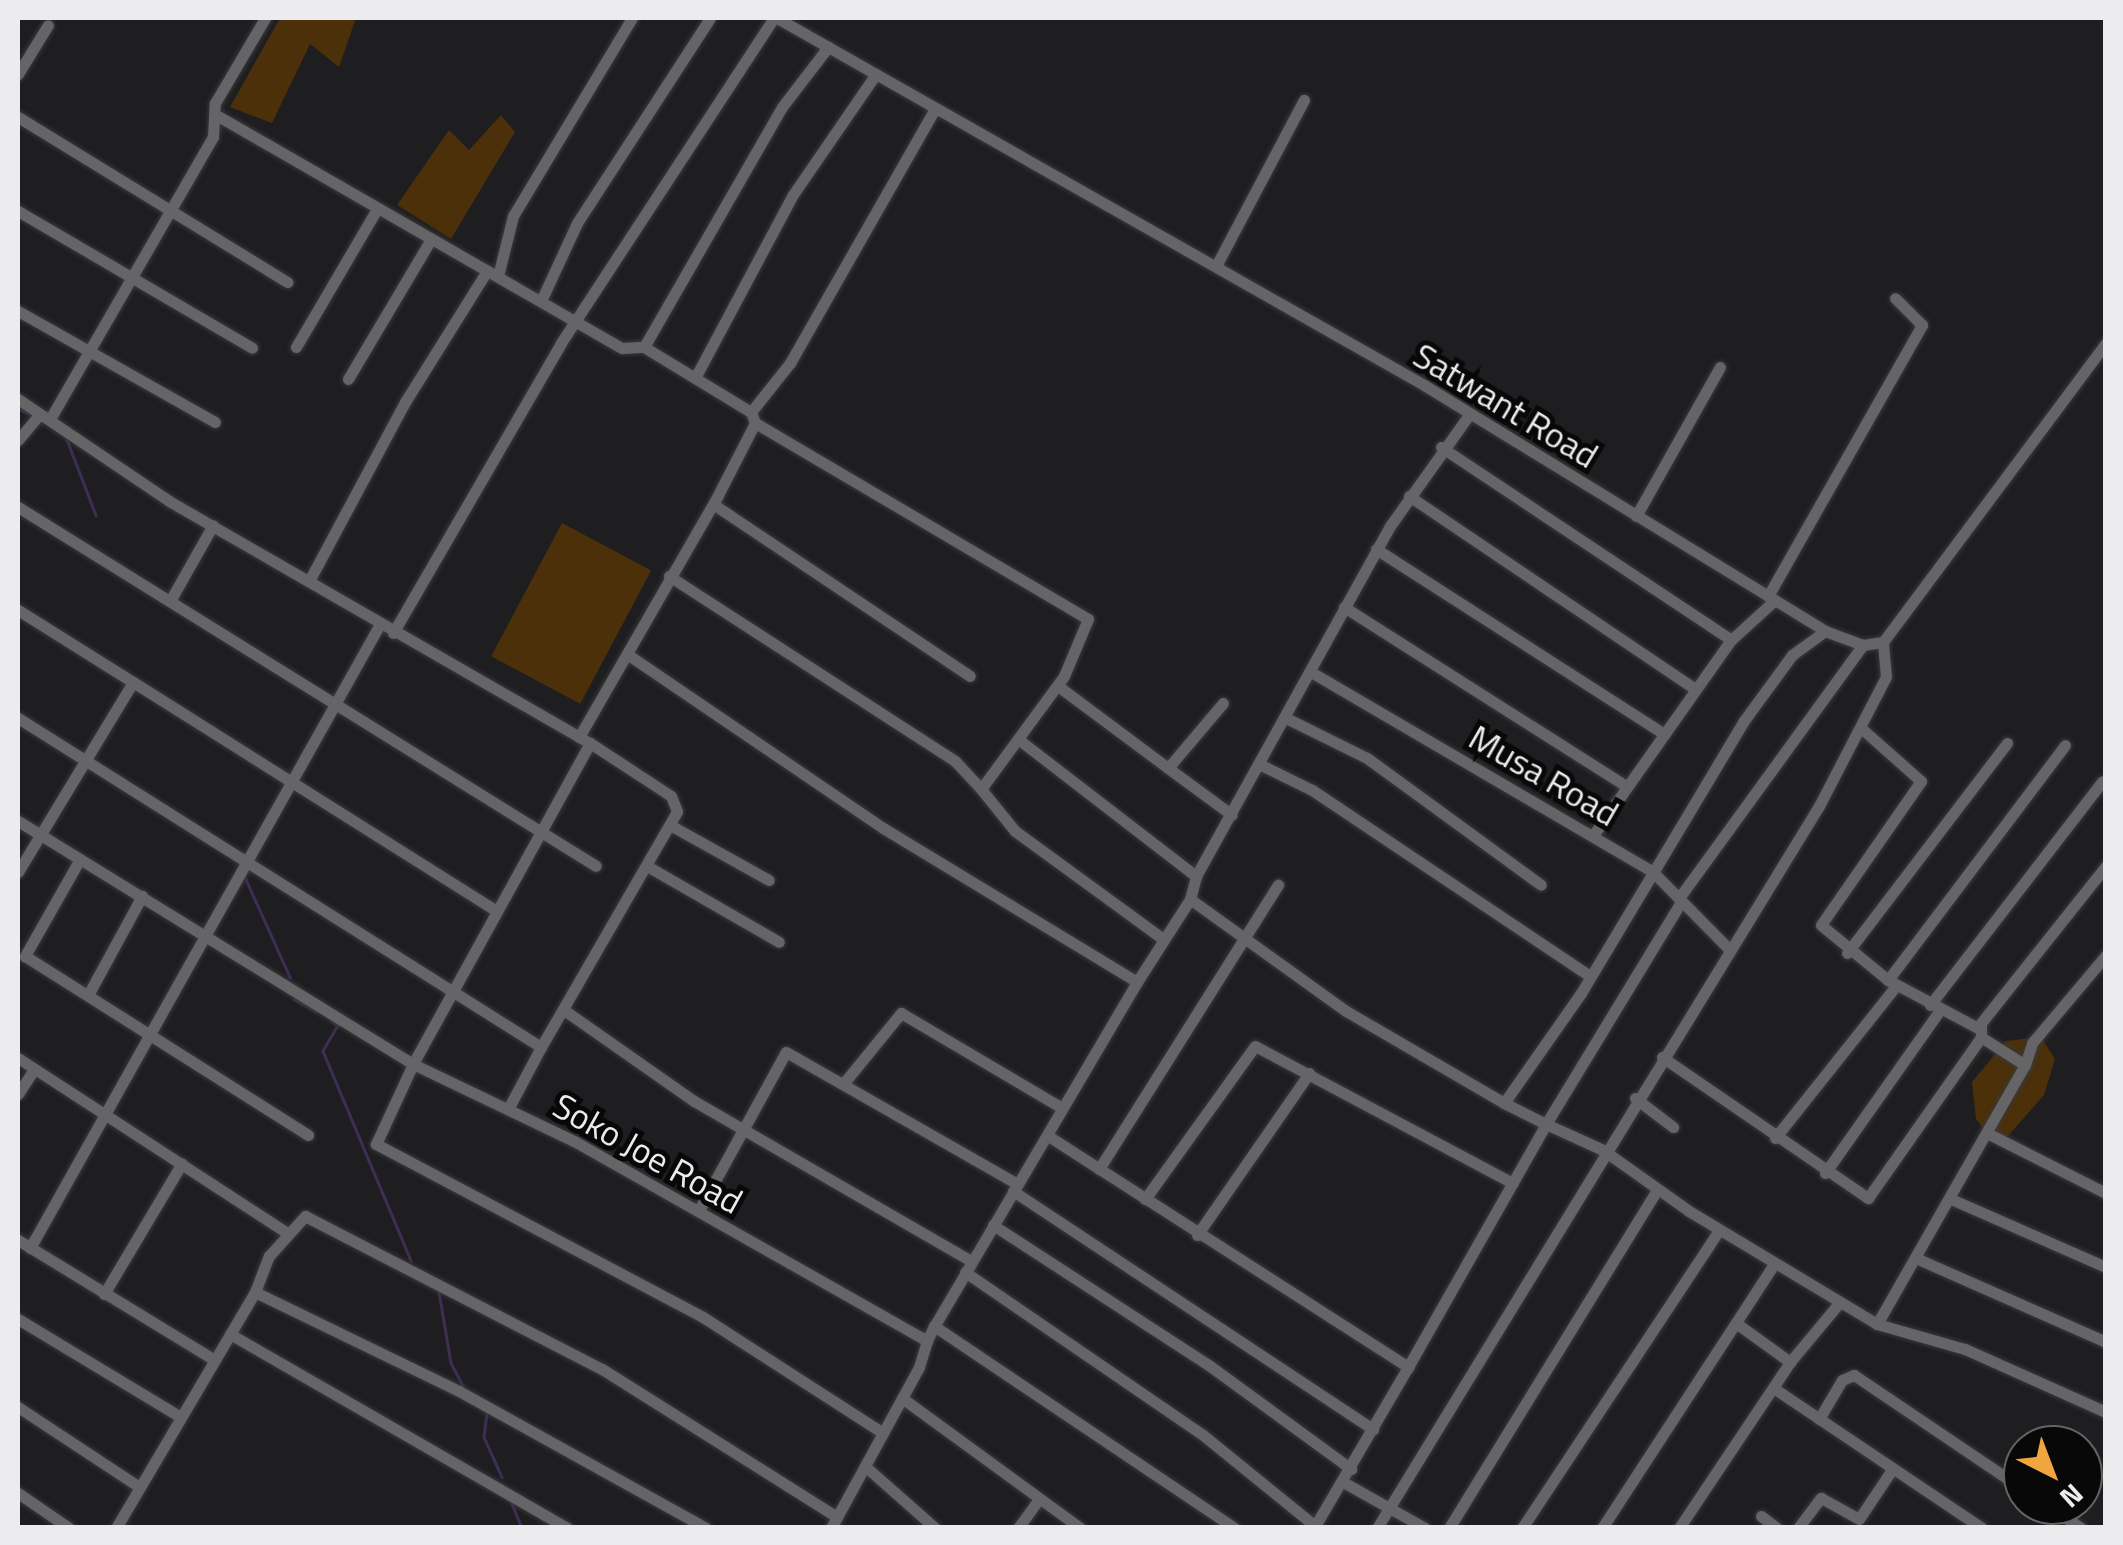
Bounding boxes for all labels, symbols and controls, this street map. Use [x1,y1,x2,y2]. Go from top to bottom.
street label: Satwant Road [1406,334,1606,476]
street label: Musa Road [1462,715,1626,835]
street label: Soko Joe Road [546,1084,750,1222]
north arrow [2003,1425,2103,1525]
text: N [2050,1474,2094,1519]

